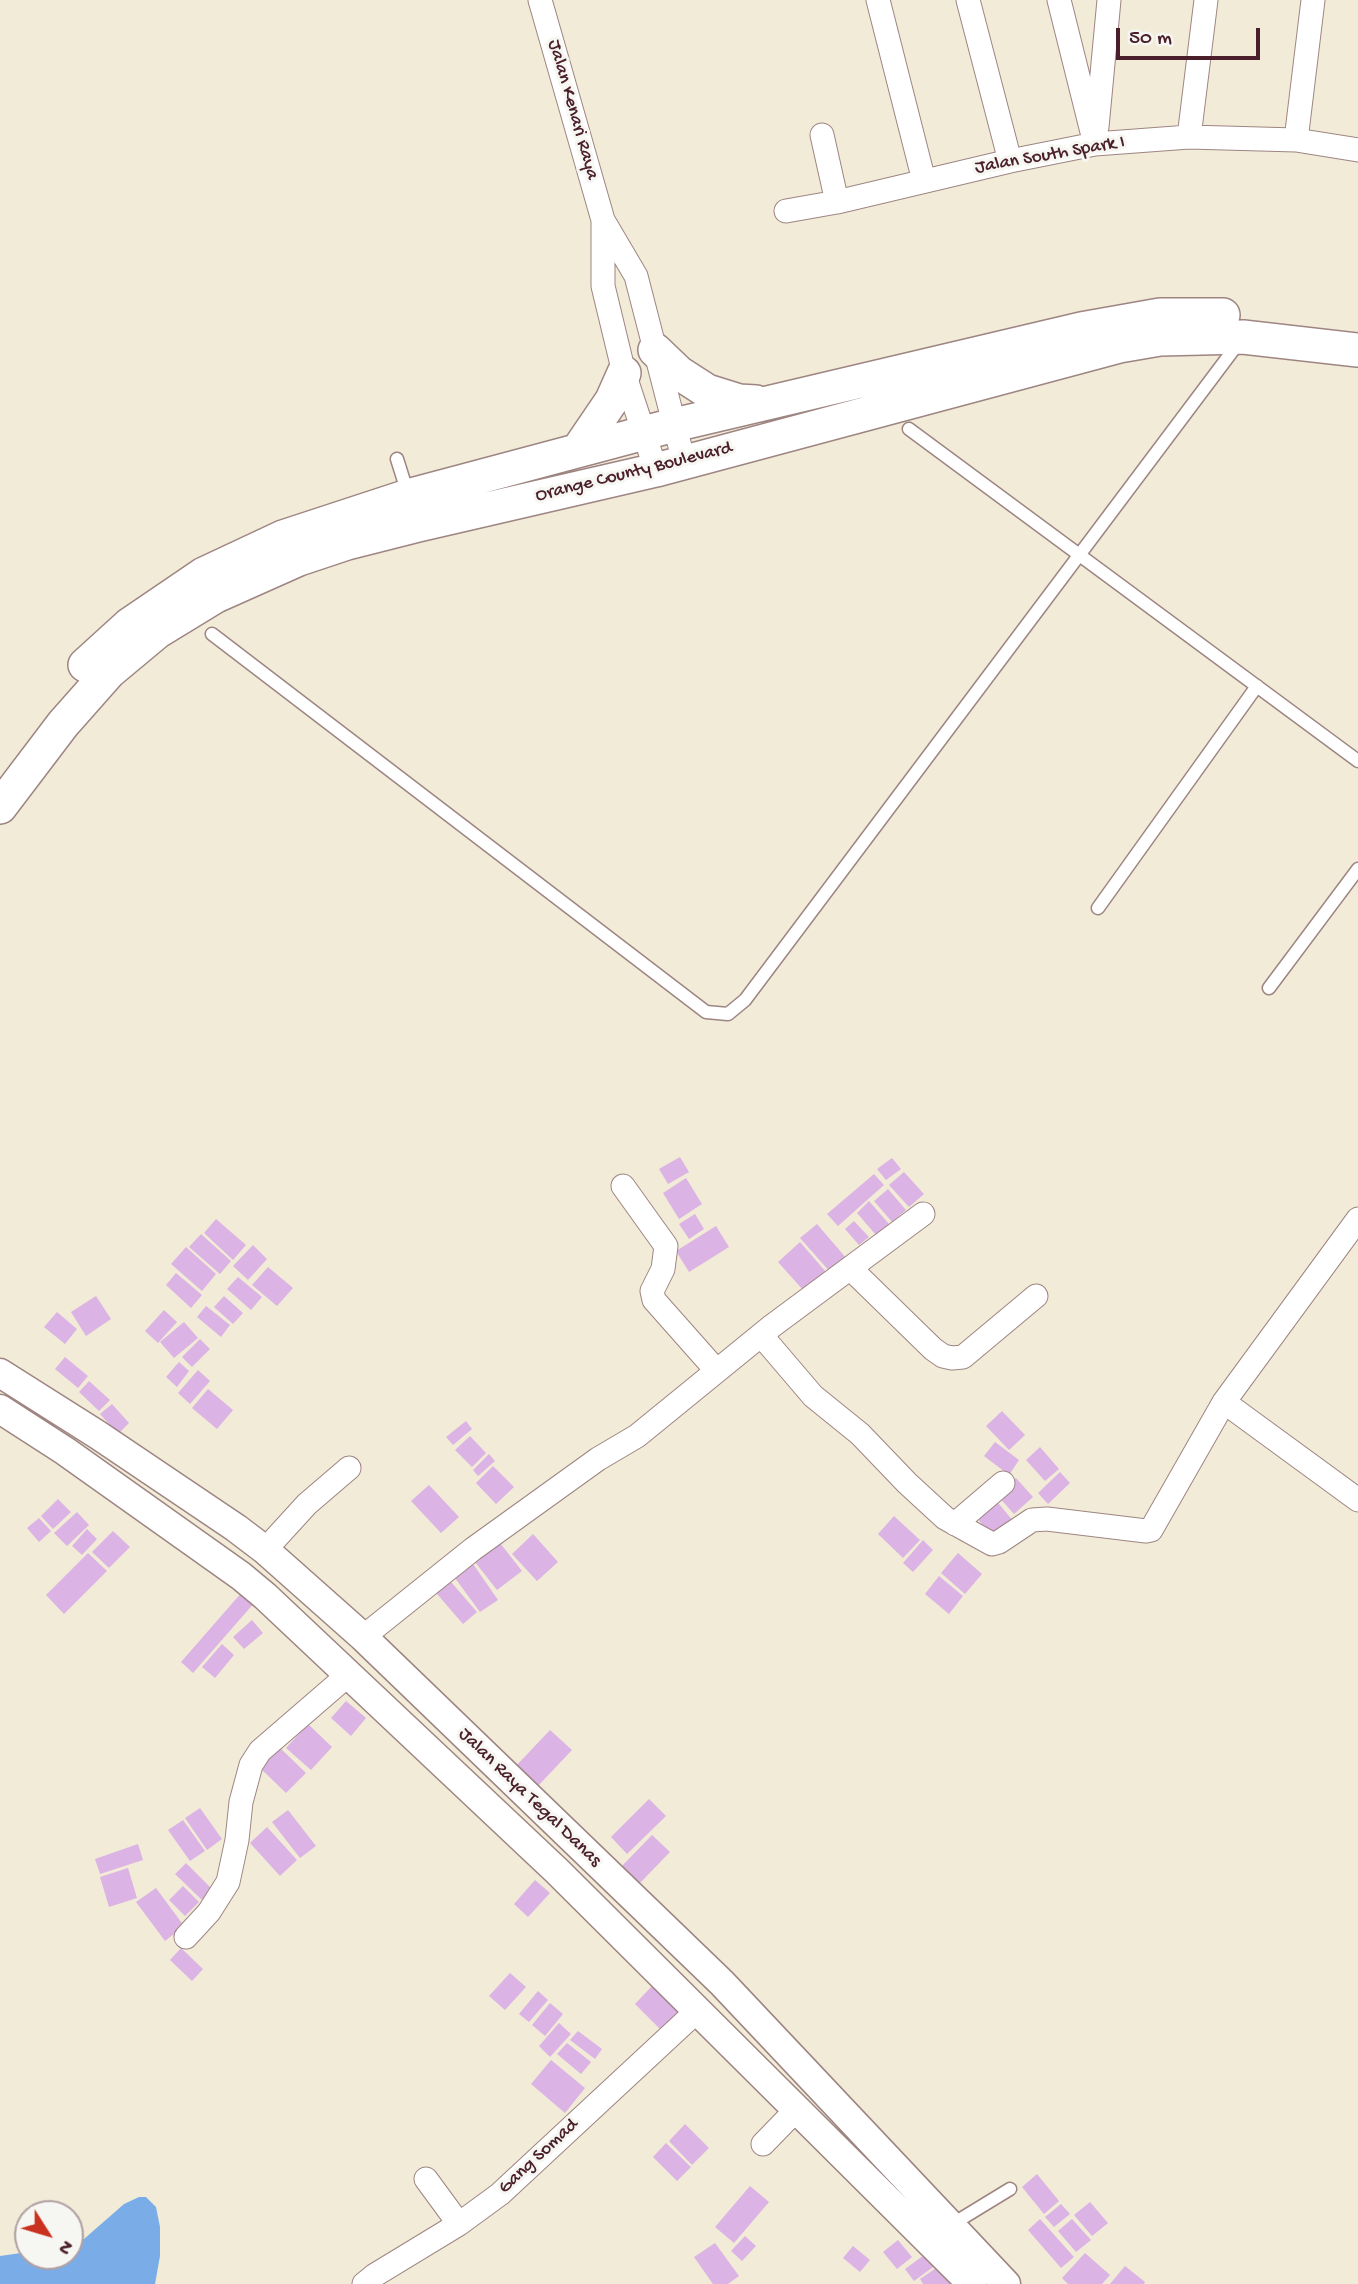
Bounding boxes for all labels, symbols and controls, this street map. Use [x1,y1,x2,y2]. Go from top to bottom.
scale bar [1120,14,1264,58]
text: 50 m [1129,27,1172,52]
street label: Jalan Kenari Raya [541,37,603,183]
street label: Jalan South Spark I [973,132,1127,180]
street label: Orange County Boulevard [533,438,735,508]
street label: Jalan Raya Tegal Danas [453,1724,605,1872]
street label: Gang Somad [494,2114,584,2200]
north arrow [14,2200,84,2270]
text: N [52,2235,77,2259]

